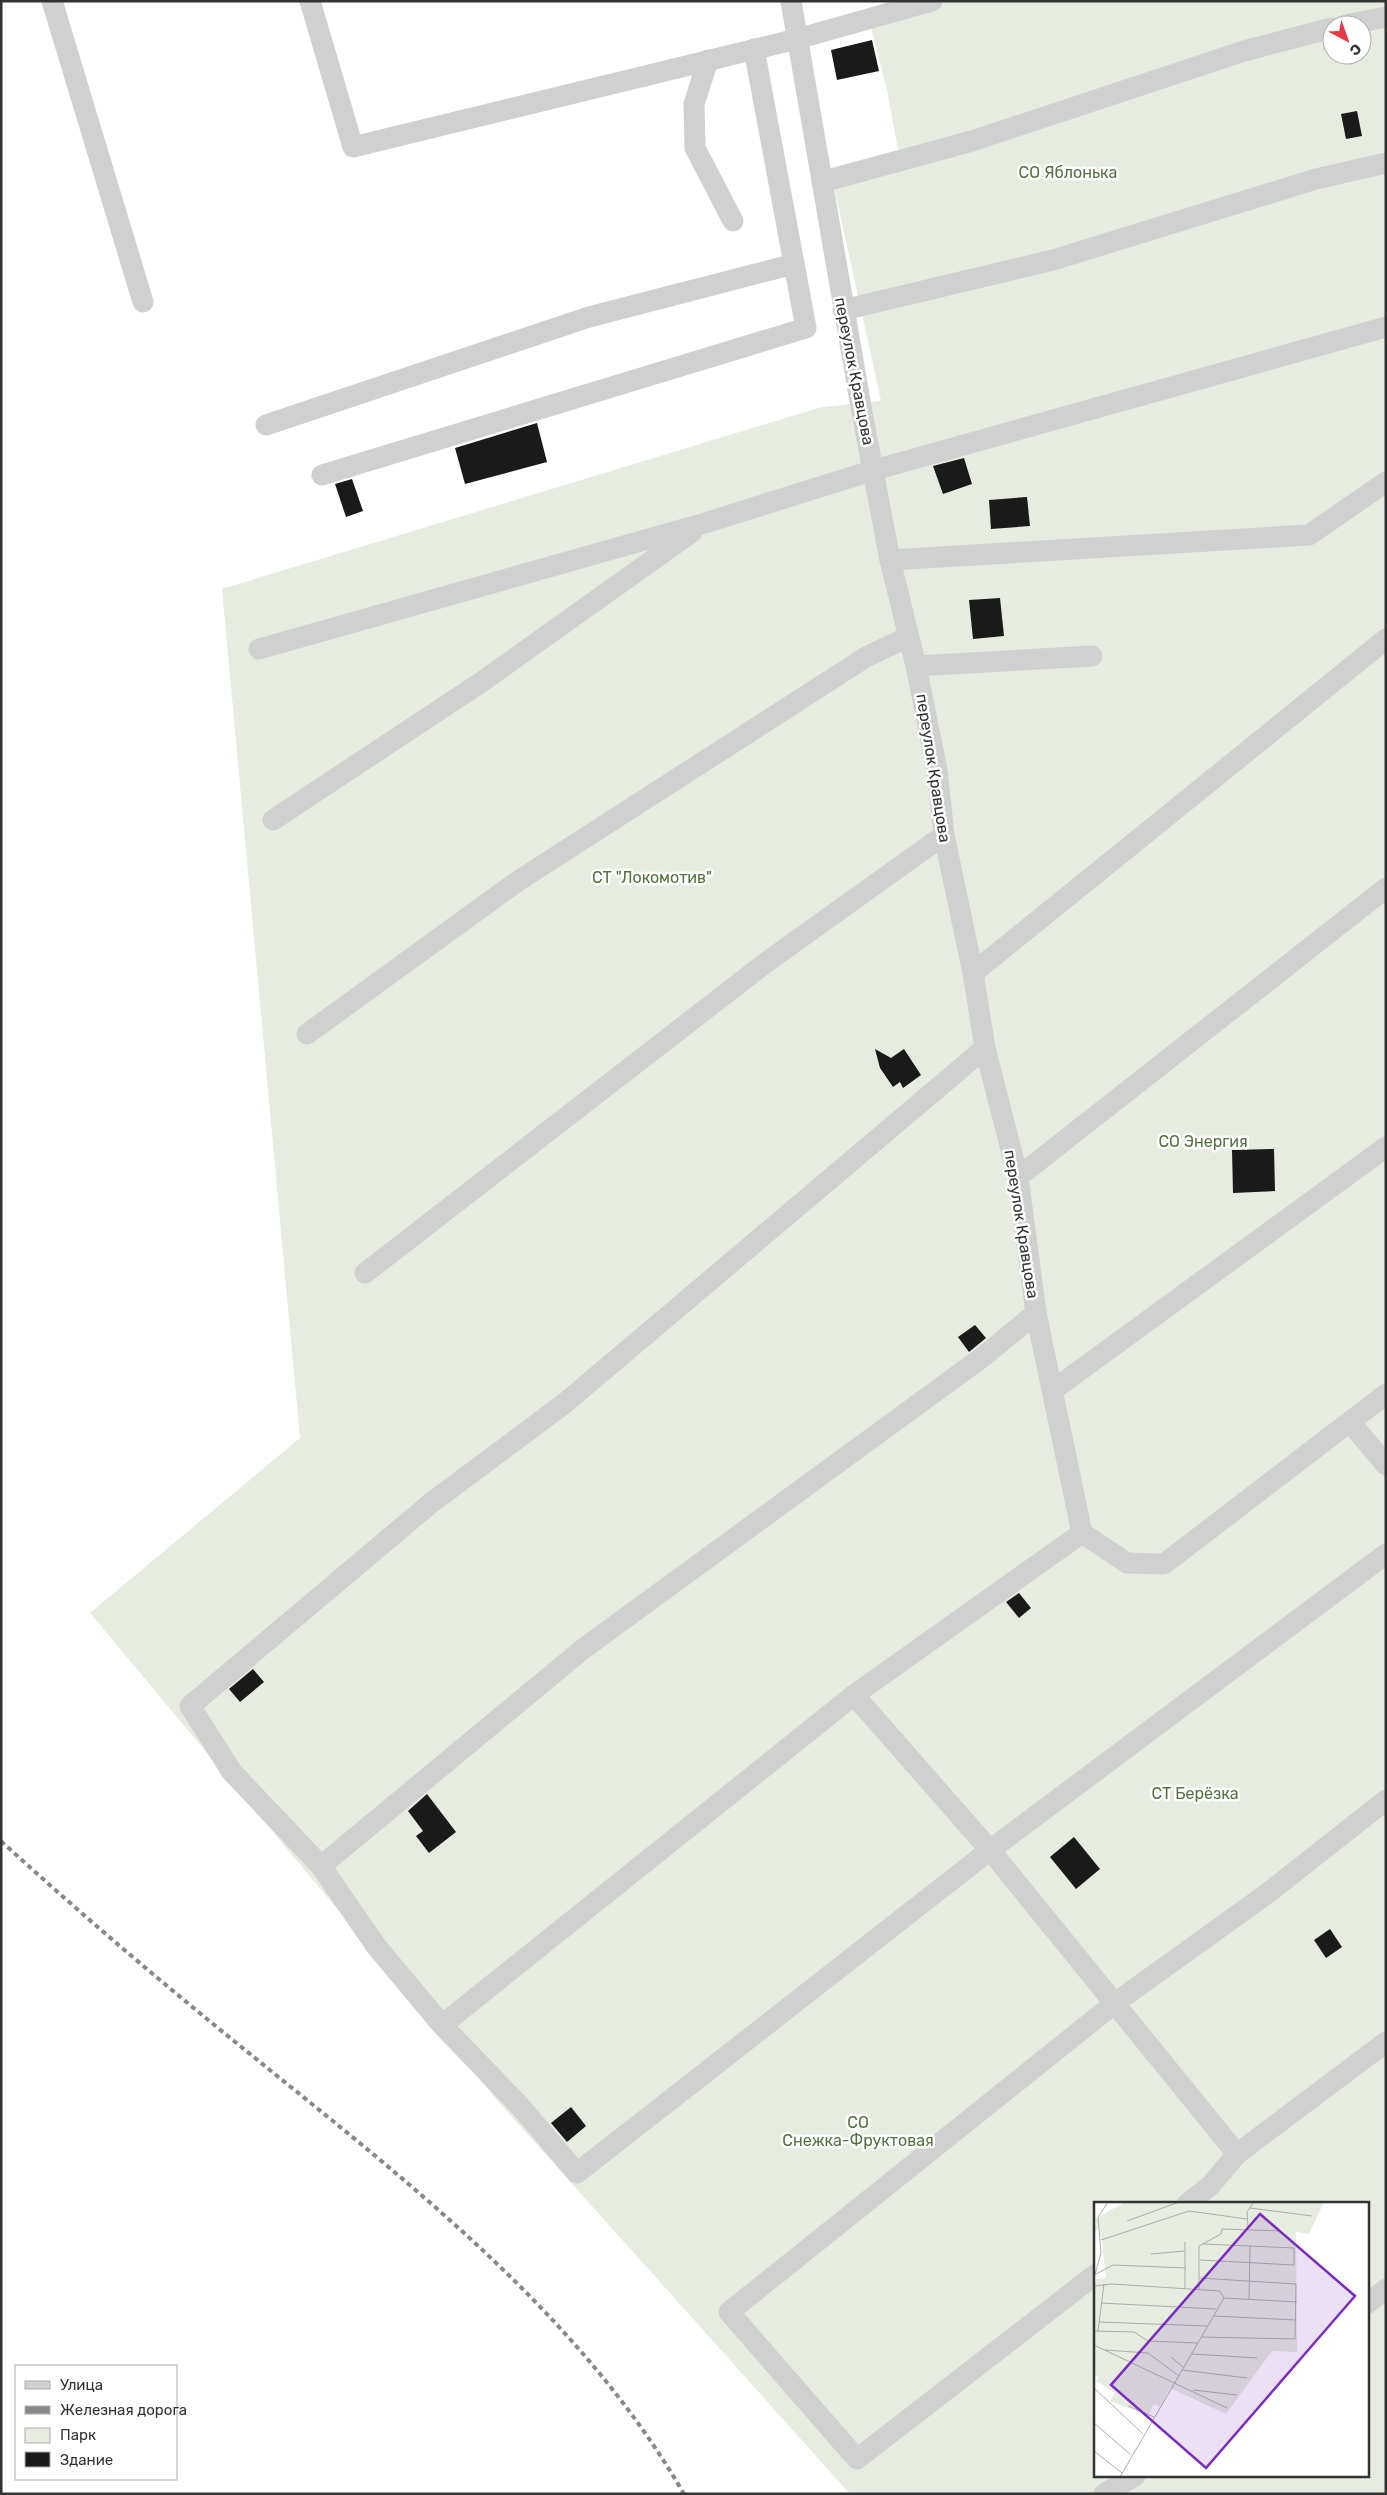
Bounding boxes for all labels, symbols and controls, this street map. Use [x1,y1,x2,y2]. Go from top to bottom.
north arrow [1322,15,1372,65]
text: С [1346,40,1364,59]
park label: СО Яблонька [1019,163,1117,182]
street label: переулок Кравцова [831,296,878,447]
street label: переулок Кравцова [912,692,955,844]
park label: СТ "Локомотив" [592,868,712,887]
park label: СО Энергия [1158,1132,1248,1151]
street label: переулок Кравцова [1000,1148,1043,1300]
park label: СТ Берёзка [1151,1784,1239,1803]
park label: СО Снежка-Фруктовая [782,2113,934,2150]
inset map [1094,2202,1370,2478]
legend [15,2365,178,2480]
text: Улица [60,2376,103,2394]
text: Железная дорога [60,2401,187,2419]
text: Парк [60,2426,96,2444]
text: Здание [60,2451,113,2469]

